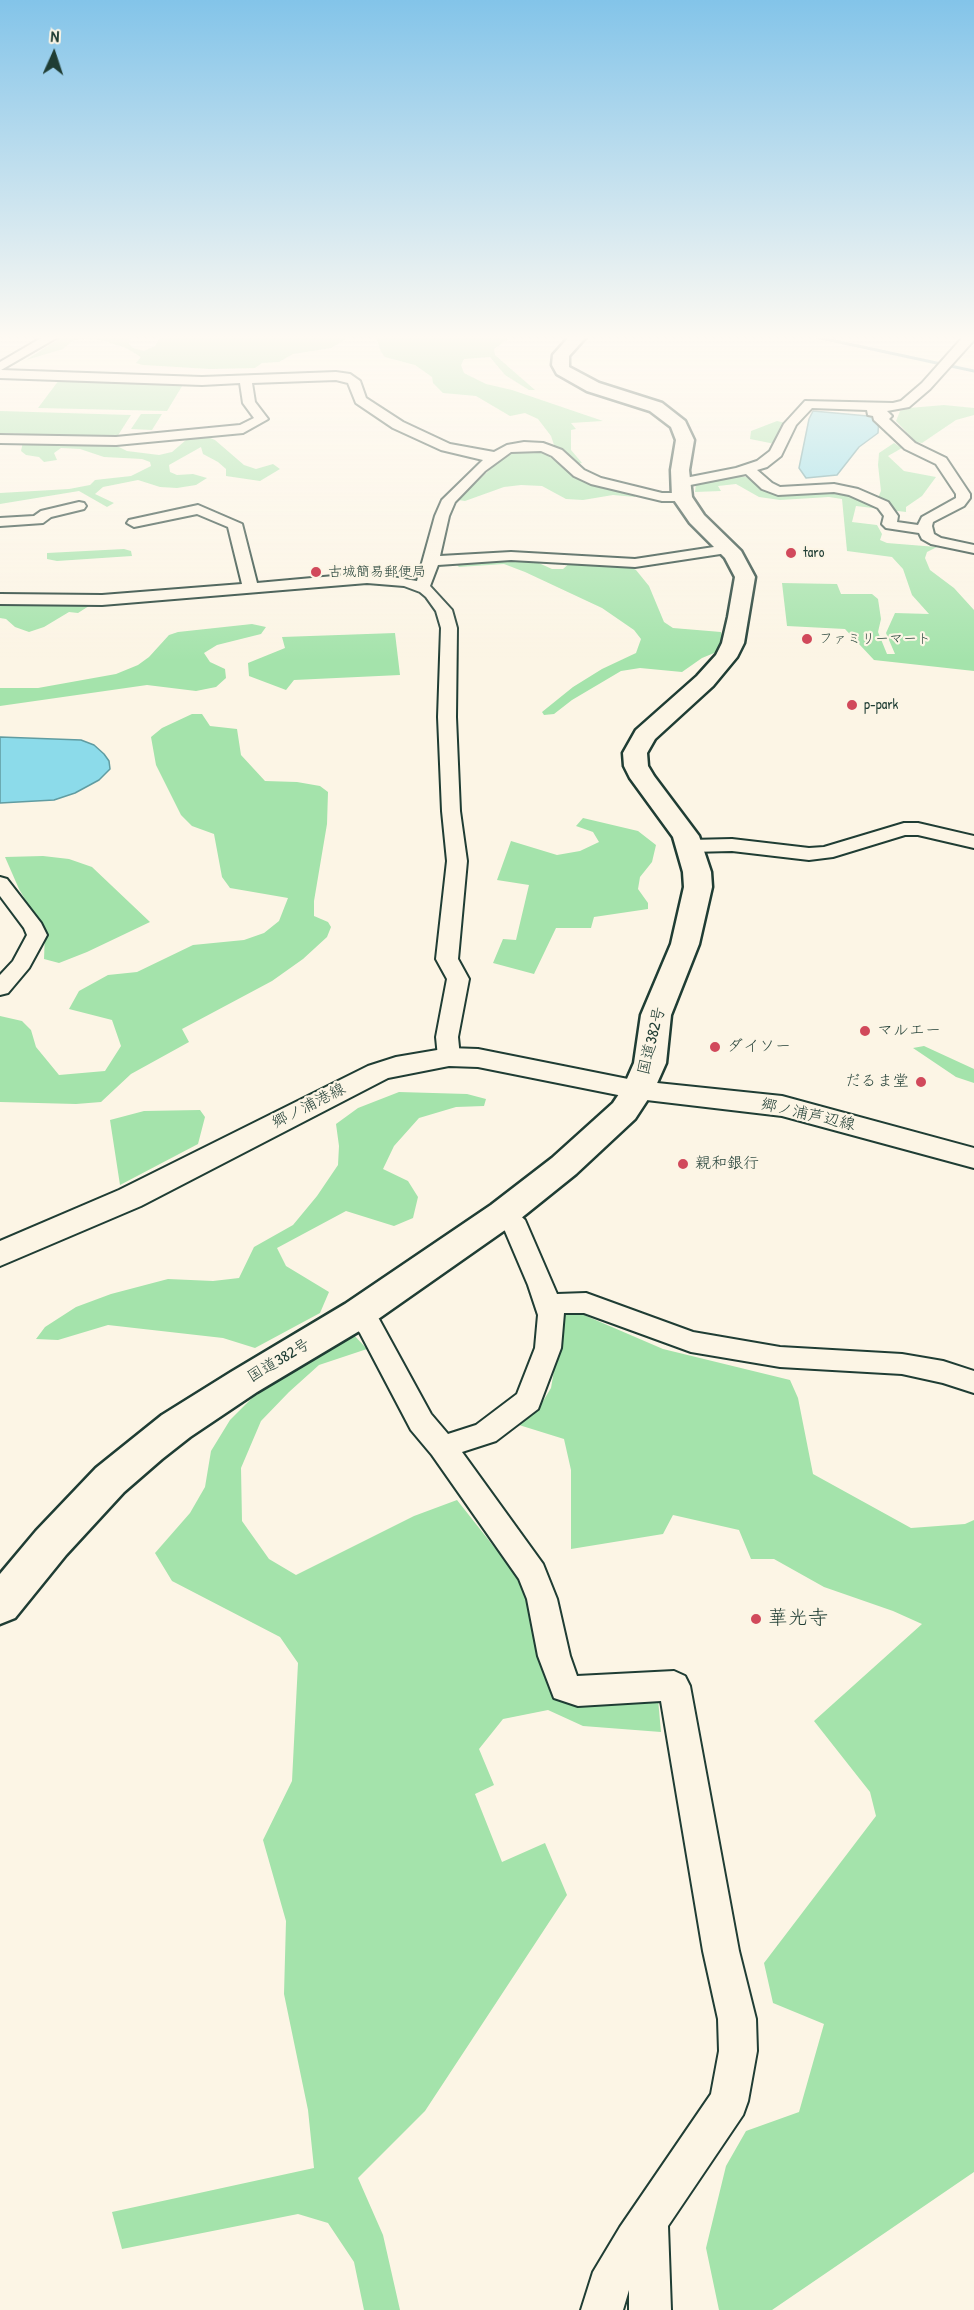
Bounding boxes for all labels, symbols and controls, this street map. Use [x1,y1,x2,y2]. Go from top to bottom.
north arrow [24,24,84,84]
text: N [50,25,60,47]
place label: taro [803,545,824,561]
marker: taro [784,546,798,560]
place label: 古城簡易郵便局 [328,564,426,580]
marker: 古城簡易郵便局 [309,565,323,579]
place label: ファミリーマート [819,631,931,647]
marker: ファミリーマート [800,632,814,646]
place label: p-park [864,697,898,713]
marker: p-park [845,698,859,712]
street label: 国道382号 [634,1005,670,1077]
place label: マルエー [877,1021,941,1041]
marker: マルエー [858,1024,872,1038]
place label: ダイソー [727,1037,791,1057]
marker: ダイソー [708,1040,722,1054]
place label: だるま堂 [845,1072,909,1092]
marker: だるま堂 [914,1075,928,1089]
street label: 郷ノ浦港線 [269,1079,349,1133]
street label: 郷ノ浦芦辺線 [759,1095,857,1135]
place label: 親和銀行 [695,1154,759,1174]
marker: 親和銀行 [676,1157,690,1171]
street label: 国道382号 [244,1335,314,1387]
place label: 華光寺 [768,1607,828,1631]
marker: 華光寺 [749,1612,763,1626]

